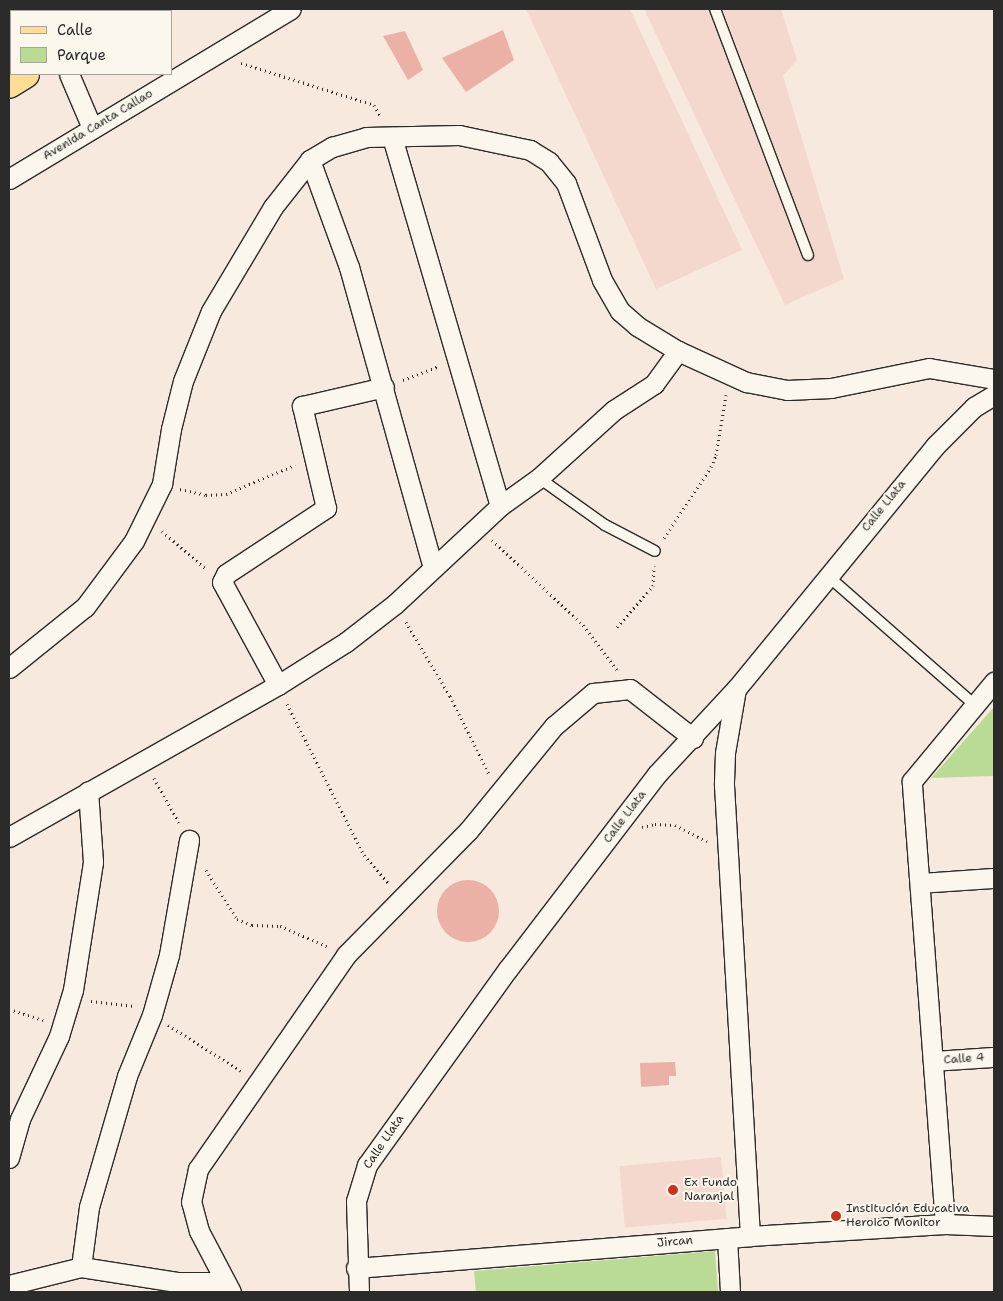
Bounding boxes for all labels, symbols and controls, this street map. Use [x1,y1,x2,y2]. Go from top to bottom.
legend [10,10,172,75]
text: Calle [57,20,93,40]
text: Parque [57,45,106,65]
street label: Avenida Canta Callao [40,86,156,164]
street label: Calle Llata [859,477,909,535]
street label: Calle Llata [601,788,649,846]
street label: Calle 4 [943,1050,985,1068]
street label: Calle Llata [361,1112,407,1172]
place label: Ex Fundo Naranjal [684,1176,737,1204]
marker: Ex Fundo Naranjal [666,1183,680,1197]
place label: Institución Educativa Heroico Monitor [846,1202,969,1230]
marker: Institución Educativa Heroico Monitor [830,1210,842,1222]
street label: Jircan [656,1233,694,1251]

